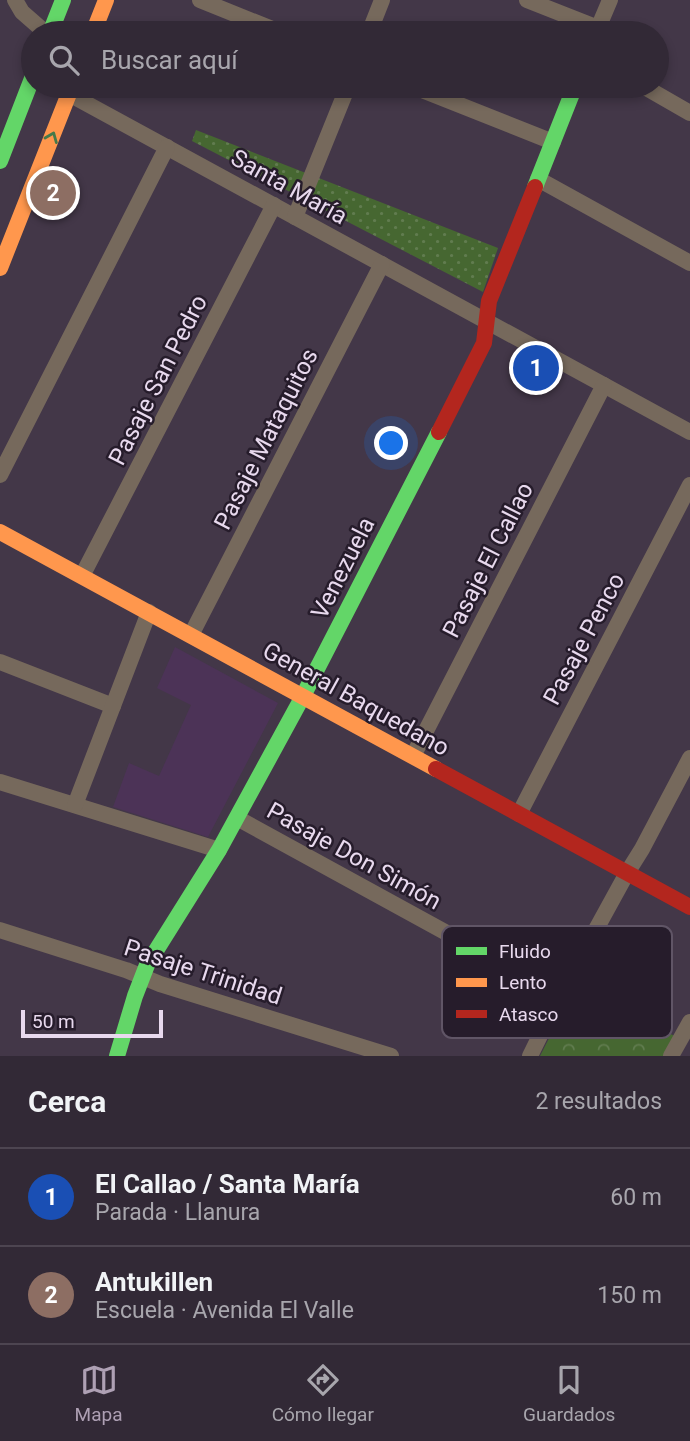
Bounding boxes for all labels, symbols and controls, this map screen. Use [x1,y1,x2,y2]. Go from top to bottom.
search box [21,21,669,98]
icon: search [45,41,83,79]
text: Buscar aquí [101,45,238,75]
one-way arrow [44,131,58,143]
street label: Santa María [226,144,352,230]
pin: 2 [30,167,76,219]
street label: Pasaje San Pedro [103,290,213,470]
pin: 1 [513,342,559,394]
street label: Pasaje Mataquitos [208,344,324,534]
your location [374,426,408,460]
street label: Pasaje El Callao [437,478,539,642]
street label: Venezuela [306,513,380,623]
street label: Pasaje Penco [538,568,630,710]
street label: General Baquedano [258,636,454,762]
street label: Pasaje Don Simón [262,797,446,915]
legend [442,926,672,1038]
street label: Pasaje Trinidad [121,933,285,1011]
text: Fluido [499,940,551,963]
text: Lento [499,971,547,994]
text: Atasco [499,1003,558,1026]
scale bar [21,1007,163,1039]
text: 50 m [32,1010,75,1033]
text: Cerca [28,1084,106,1119]
text: 2 resultados [535,1088,662,1115]
text: El Callao / Santa María [95,1169,360,1199]
text: 1 [44,1184,58,1211]
text: 60 m [610,1184,662,1211]
text: Parada · Llanura [95,1199,260,1226]
text: Antukillen [95,1267,213,1297]
text: 2 [44,1282,58,1309]
text: 150 m [597,1282,662,1309]
text: Escuela · Avenida El Valle [95,1297,354,1324]
tab: Mapa [75,1361,123,1426]
tab: Cómo llegar [272,1361,374,1426]
tab: Guardados [523,1361,615,1426]

